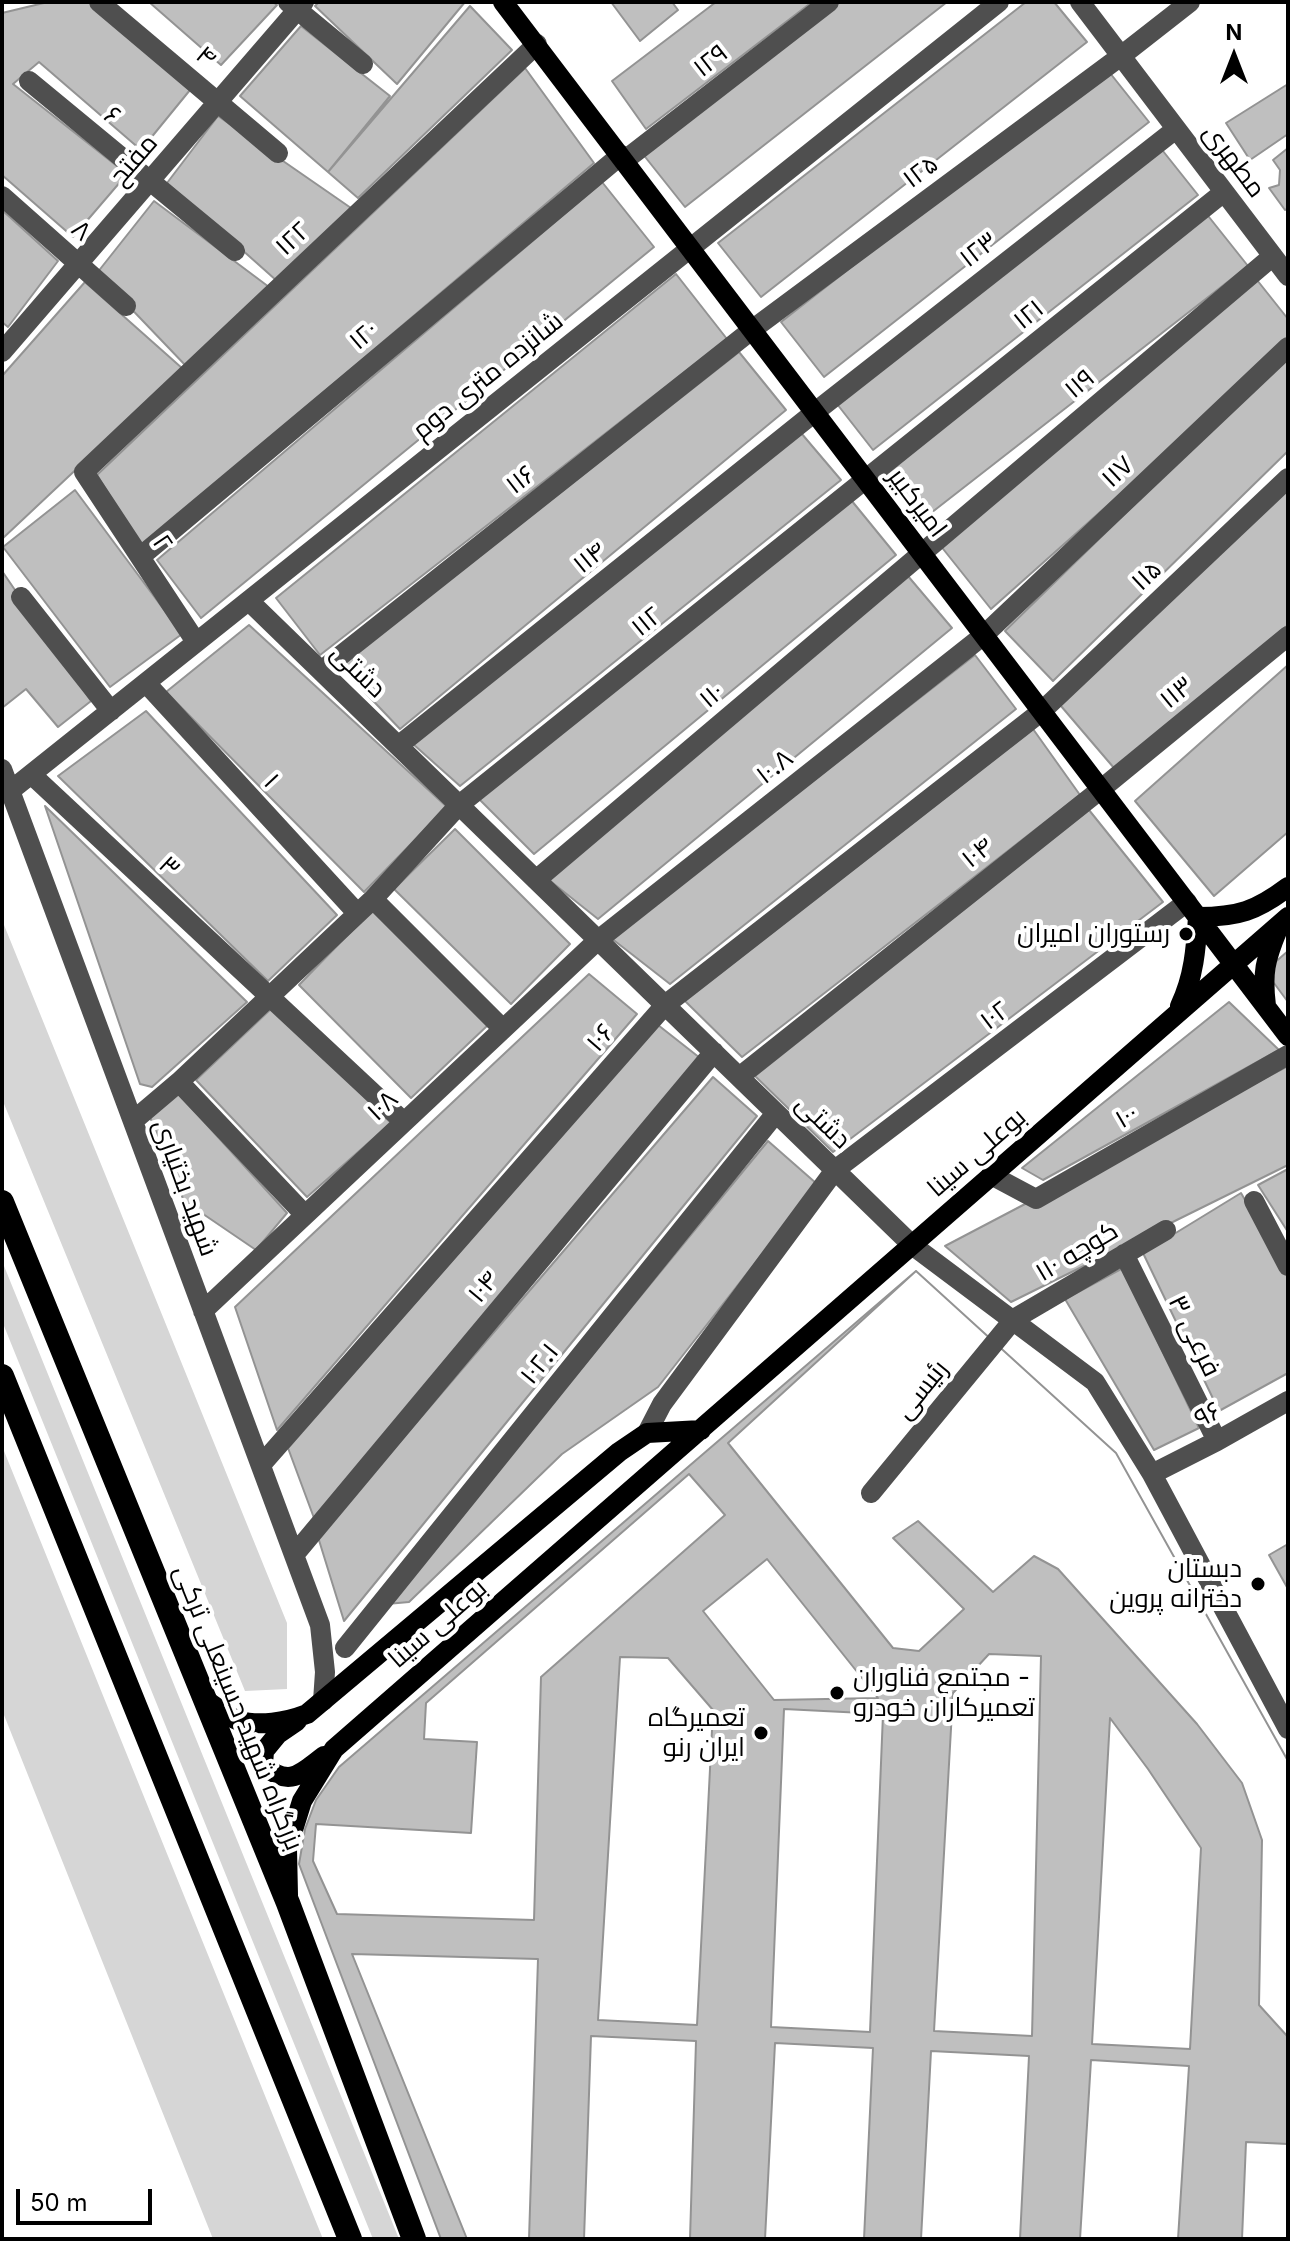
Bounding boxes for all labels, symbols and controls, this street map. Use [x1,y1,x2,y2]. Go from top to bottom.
north arrow [1194,16,1274,96]
text: N [1226,19,1242,45]
street label: ۱۲۹ [688,38,734,84]
street label: ۴ [189,40,223,74]
street label: ۶ [97,100,127,132]
street label: مطهری [1196,118,1272,204]
street label: مفتح [103,128,165,192]
street label: ۱۲۵ [897,149,945,195]
street label: ۸ [65,214,97,248]
street label: ۱۲۲ [269,216,317,262]
street label: ۱۲۳ [954,226,1004,274]
street label: ۱۲۱ [1008,294,1050,336]
street label: شانزده متری دوم [406,306,570,446]
street label: ۱۲۰ [343,315,385,357]
street label: ۱۱۹ [1059,363,1101,405]
street label: ۱۱۷ [1096,450,1140,494]
street label: ۱۱۶ [500,459,542,501]
street label: امیرکبیر [881,462,953,544]
street label: ۲ [145,529,179,557]
street label: ۱۱۴ [567,535,613,581]
street label: ۱۱۵ [1125,554,1169,598]
street label: ۱۱۲ [626,601,668,643]
street label: دشتی [324,637,392,705]
street label: ۱۱۳ [1154,670,1200,716]
street label: ۱۱۰ [693,677,731,715]
street label: ۱۰.۸ [750,743,800,791]
street label: ۱ [257,767,285,795]
street label: ۱۰۴ [956,831,1000,875]
street label: ۳ [152,850,186,884]
place label: رستوران امیران [1017,918,1170,950]
marker: رستوران امیران [1177,925,1195,943]
street label: ۱۰۲ [974,995,1016,1037]
street label: ۱۰۶ [580,1018,622,1058]
street label: ۱۰۸ [361,1084,405,1128]
street label: دشتی [789,1088,857,1156]
street label: ۱۰۰ [1110,1098,1144,1136]
street label: بوعلی سینا [921,1102,1033,1204]
street label: شهید بختیاری [146,1115,224,1261]
street label: کوچه ۱۱۰ [1030,1215,1124,1289]
street label: ۱۰۴ [462,1265,506,1309]
street label: فرعی ۳ [1161,1290,1227,1382]
street label: ۱۰۲.۱ [514,1337,566,1391]
street label: رئیسی [889,1354,955,1426]
street label: ۹۶ [1189,1395,1227,1435]
place label: دبستان دخترانه پروین [1109,1553,1242,1614]
street label: بزرگراه شهید حسینعلی ترکی [166,1561,310,1855]
street label: بوعلی سینا [382,1573,494,1675]
marker: دبستان دخترانه پروین [1249,1575,1267,1593]
place label: مجتمع فناوران - تعمیرکاران خودرو [853,1662,1035,1724]
marker: مجتمع فناوران - تعمیرکاران خودرو [828,1684,846,1702]
place label: تعمیرگاه ایران رنو [648,1702,745,1764]
marker: تعمیرگاه ایران رنو [752,1724,770,1742]
scale bar [20,2173,156,2223]
text: 50 m [30,2188,88,2217]

